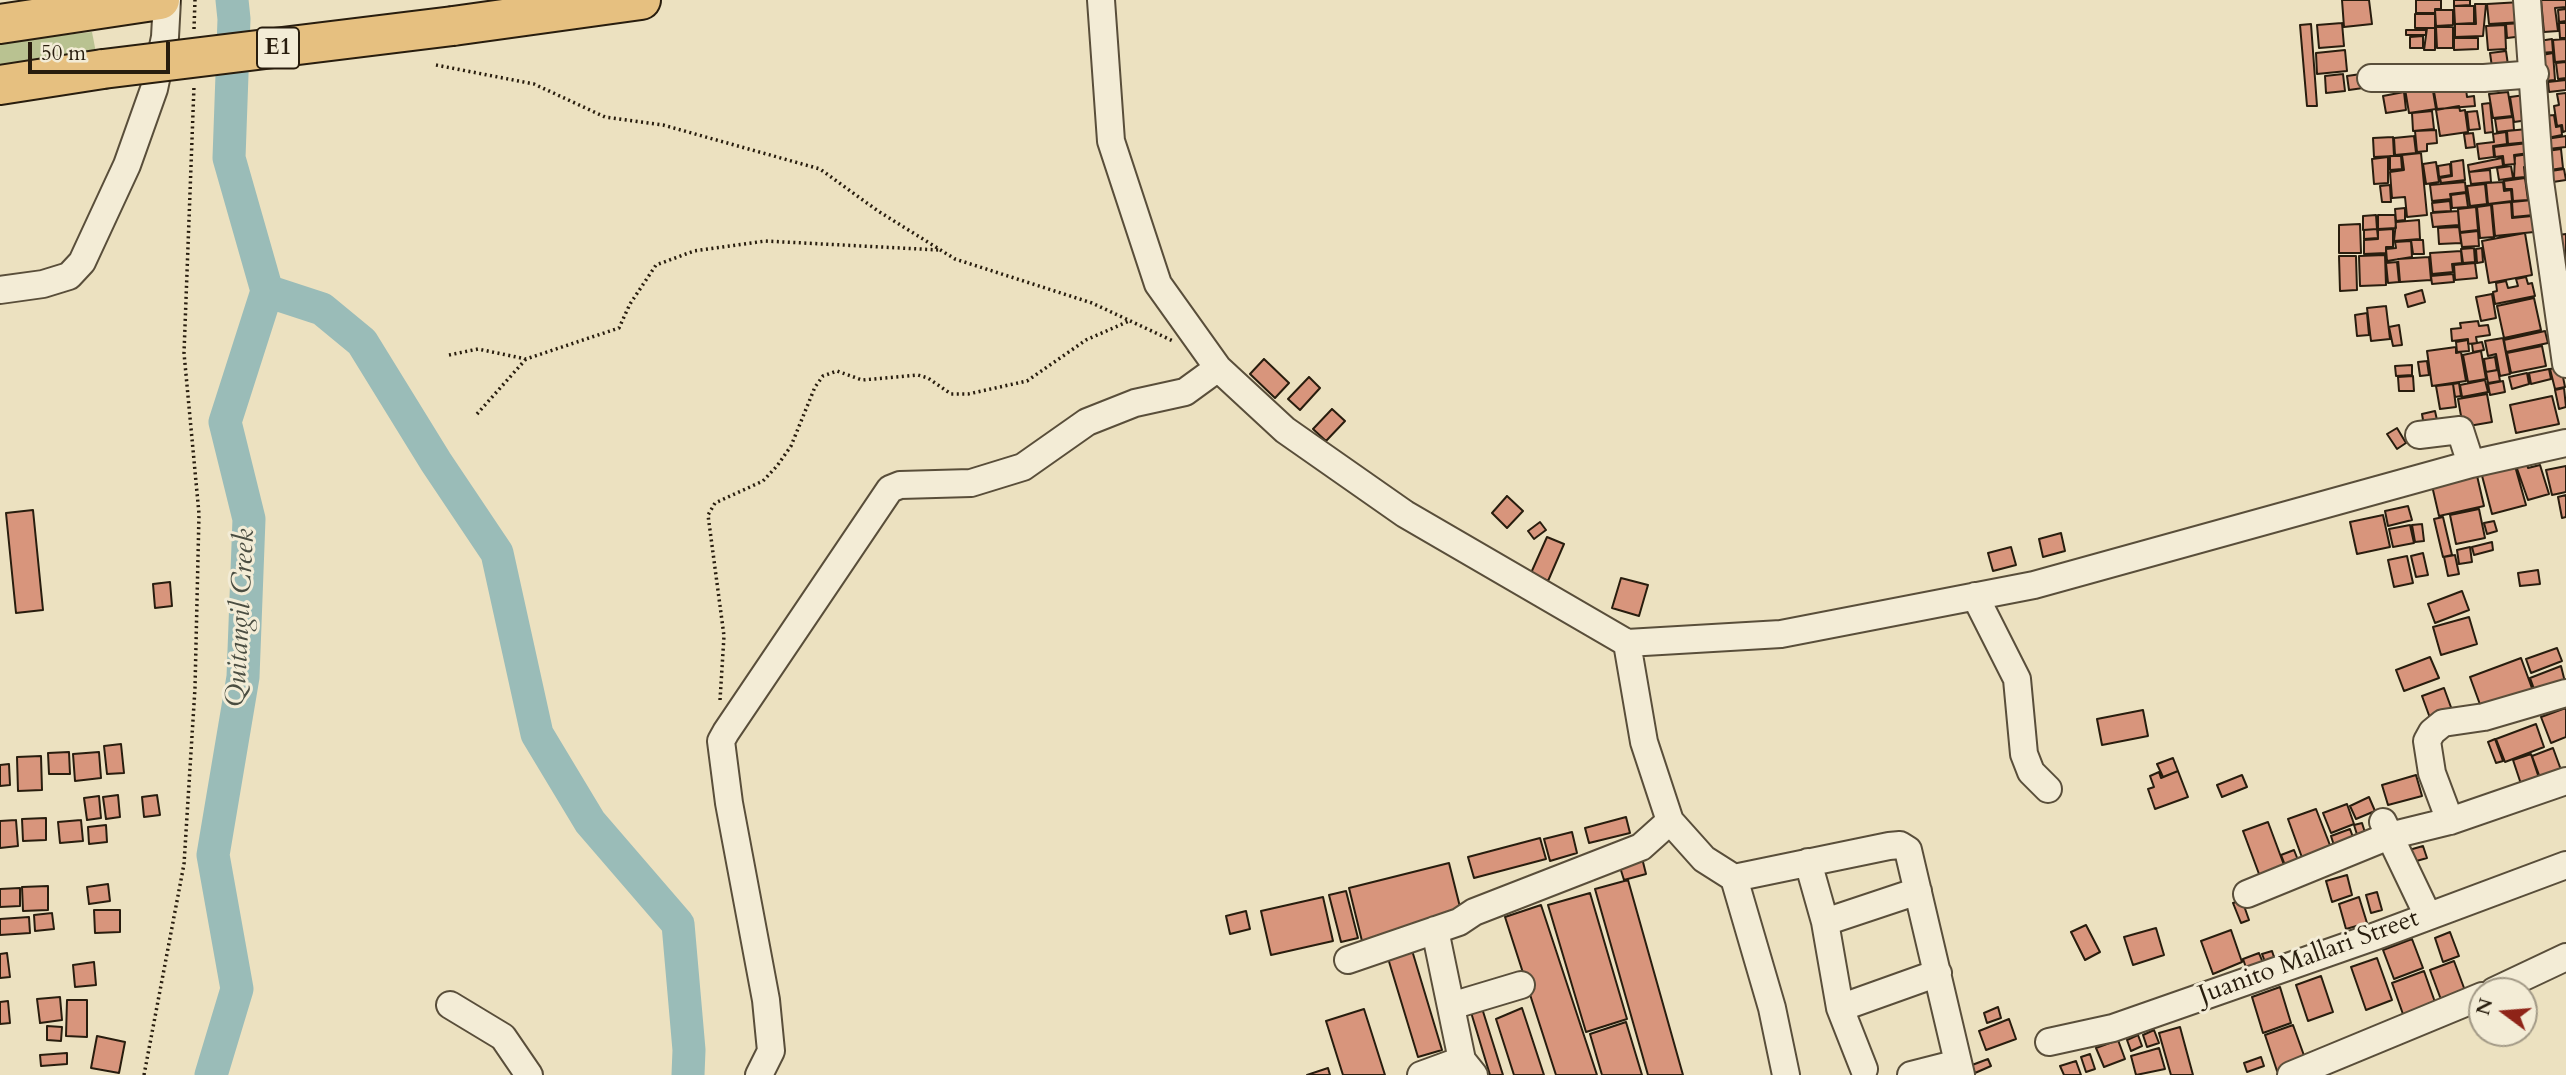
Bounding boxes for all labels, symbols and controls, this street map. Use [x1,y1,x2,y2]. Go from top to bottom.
scale bar [32,28,173,72]
road number: E1 [257,28,299,68]
text: 50 m [41,39,86,68]
water label: Quitangil Creek [221,528,263,708]
street label: Juanito Mallari Street [2195,904,2423,1012]
north arrow [2468,977,2538,1047]
text: N [2470,995,2500,1018]

